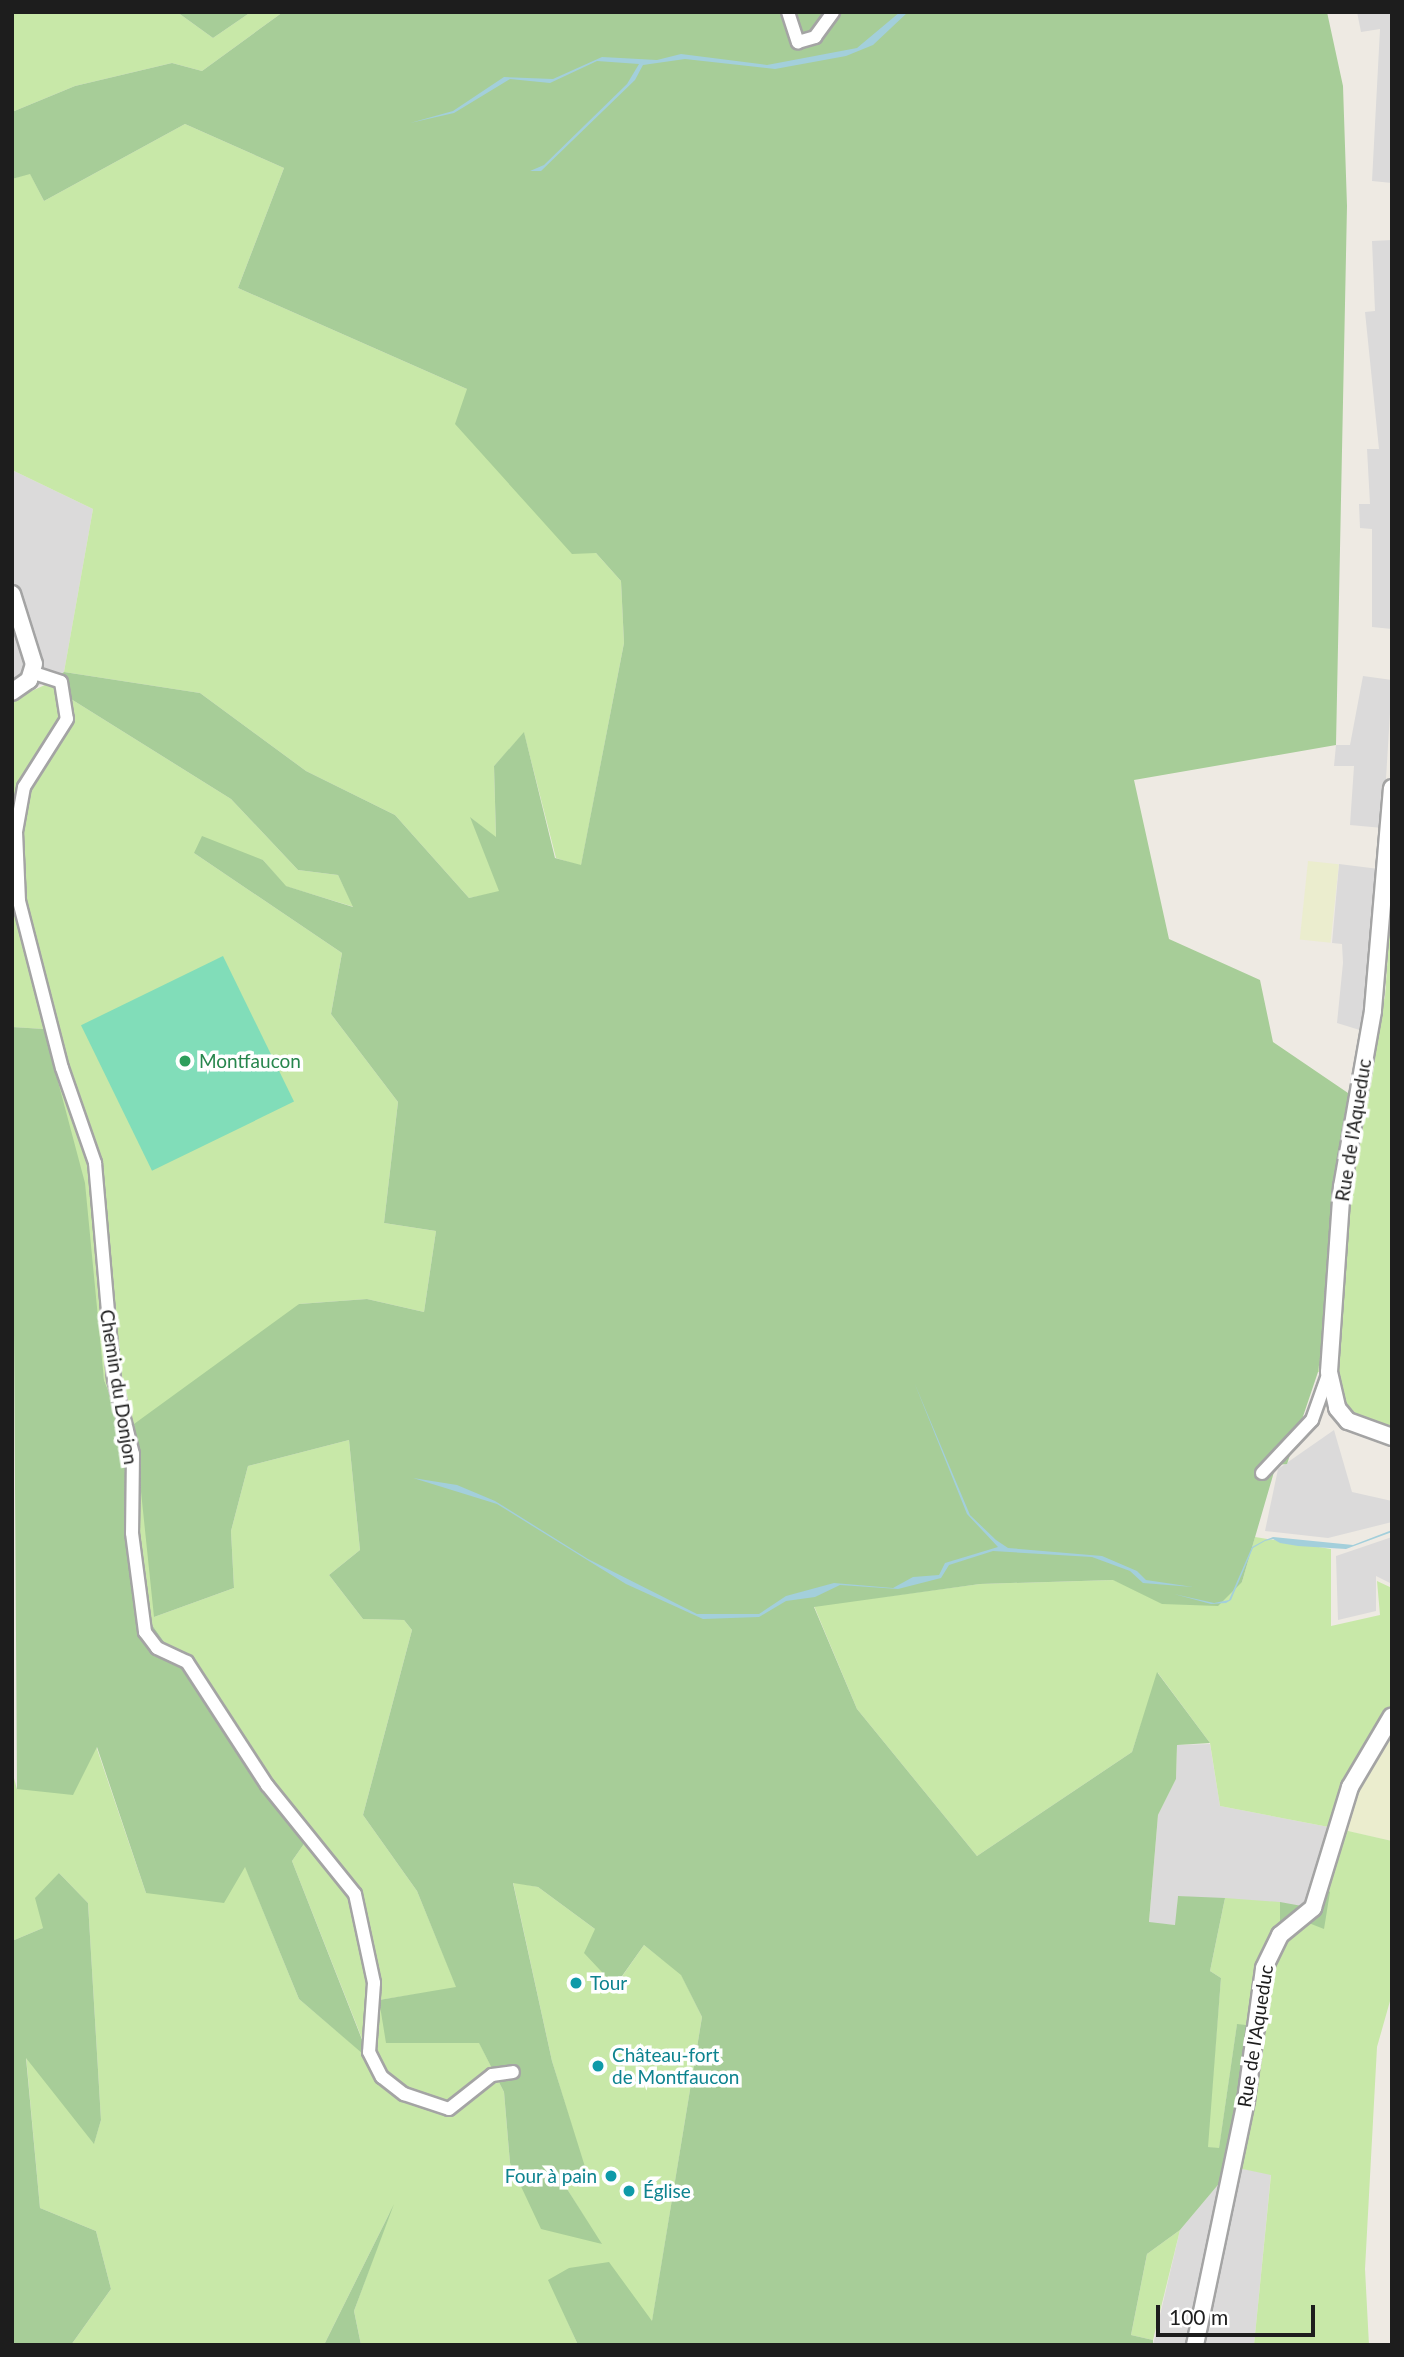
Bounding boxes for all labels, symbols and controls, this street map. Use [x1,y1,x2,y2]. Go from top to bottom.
place label: Montfaucon [199,1050,301,1072]
marker: Montfaucon [177,1053,193,1069]
street label: Rue de l'Aqueduc [1330,1057,1376,1203]
street label: Chemin du Donjon [95,1308,143,1466]
street label: Rue de l'Aqueduc [1232,1963,1278,2109]
place label: Tour [590,1972,627,1994]
marker: Tour [568,1975,584,1991]
place label: Château-fort de Montfaucon [612,2044,739,2088]
marker: Château-fort de Montfaucon [590,2058,606,2074]
place label: Four à pain [504,2165,597,2187]
marker: Four à pain [603,2168,619,2184]
place label: Église [643,2180,691,2202]
marker: Église [621,2183,637,2199]
scale bar [1159,2290,1318,2334]
text: 100 m [1169,2304,1228,2329]

